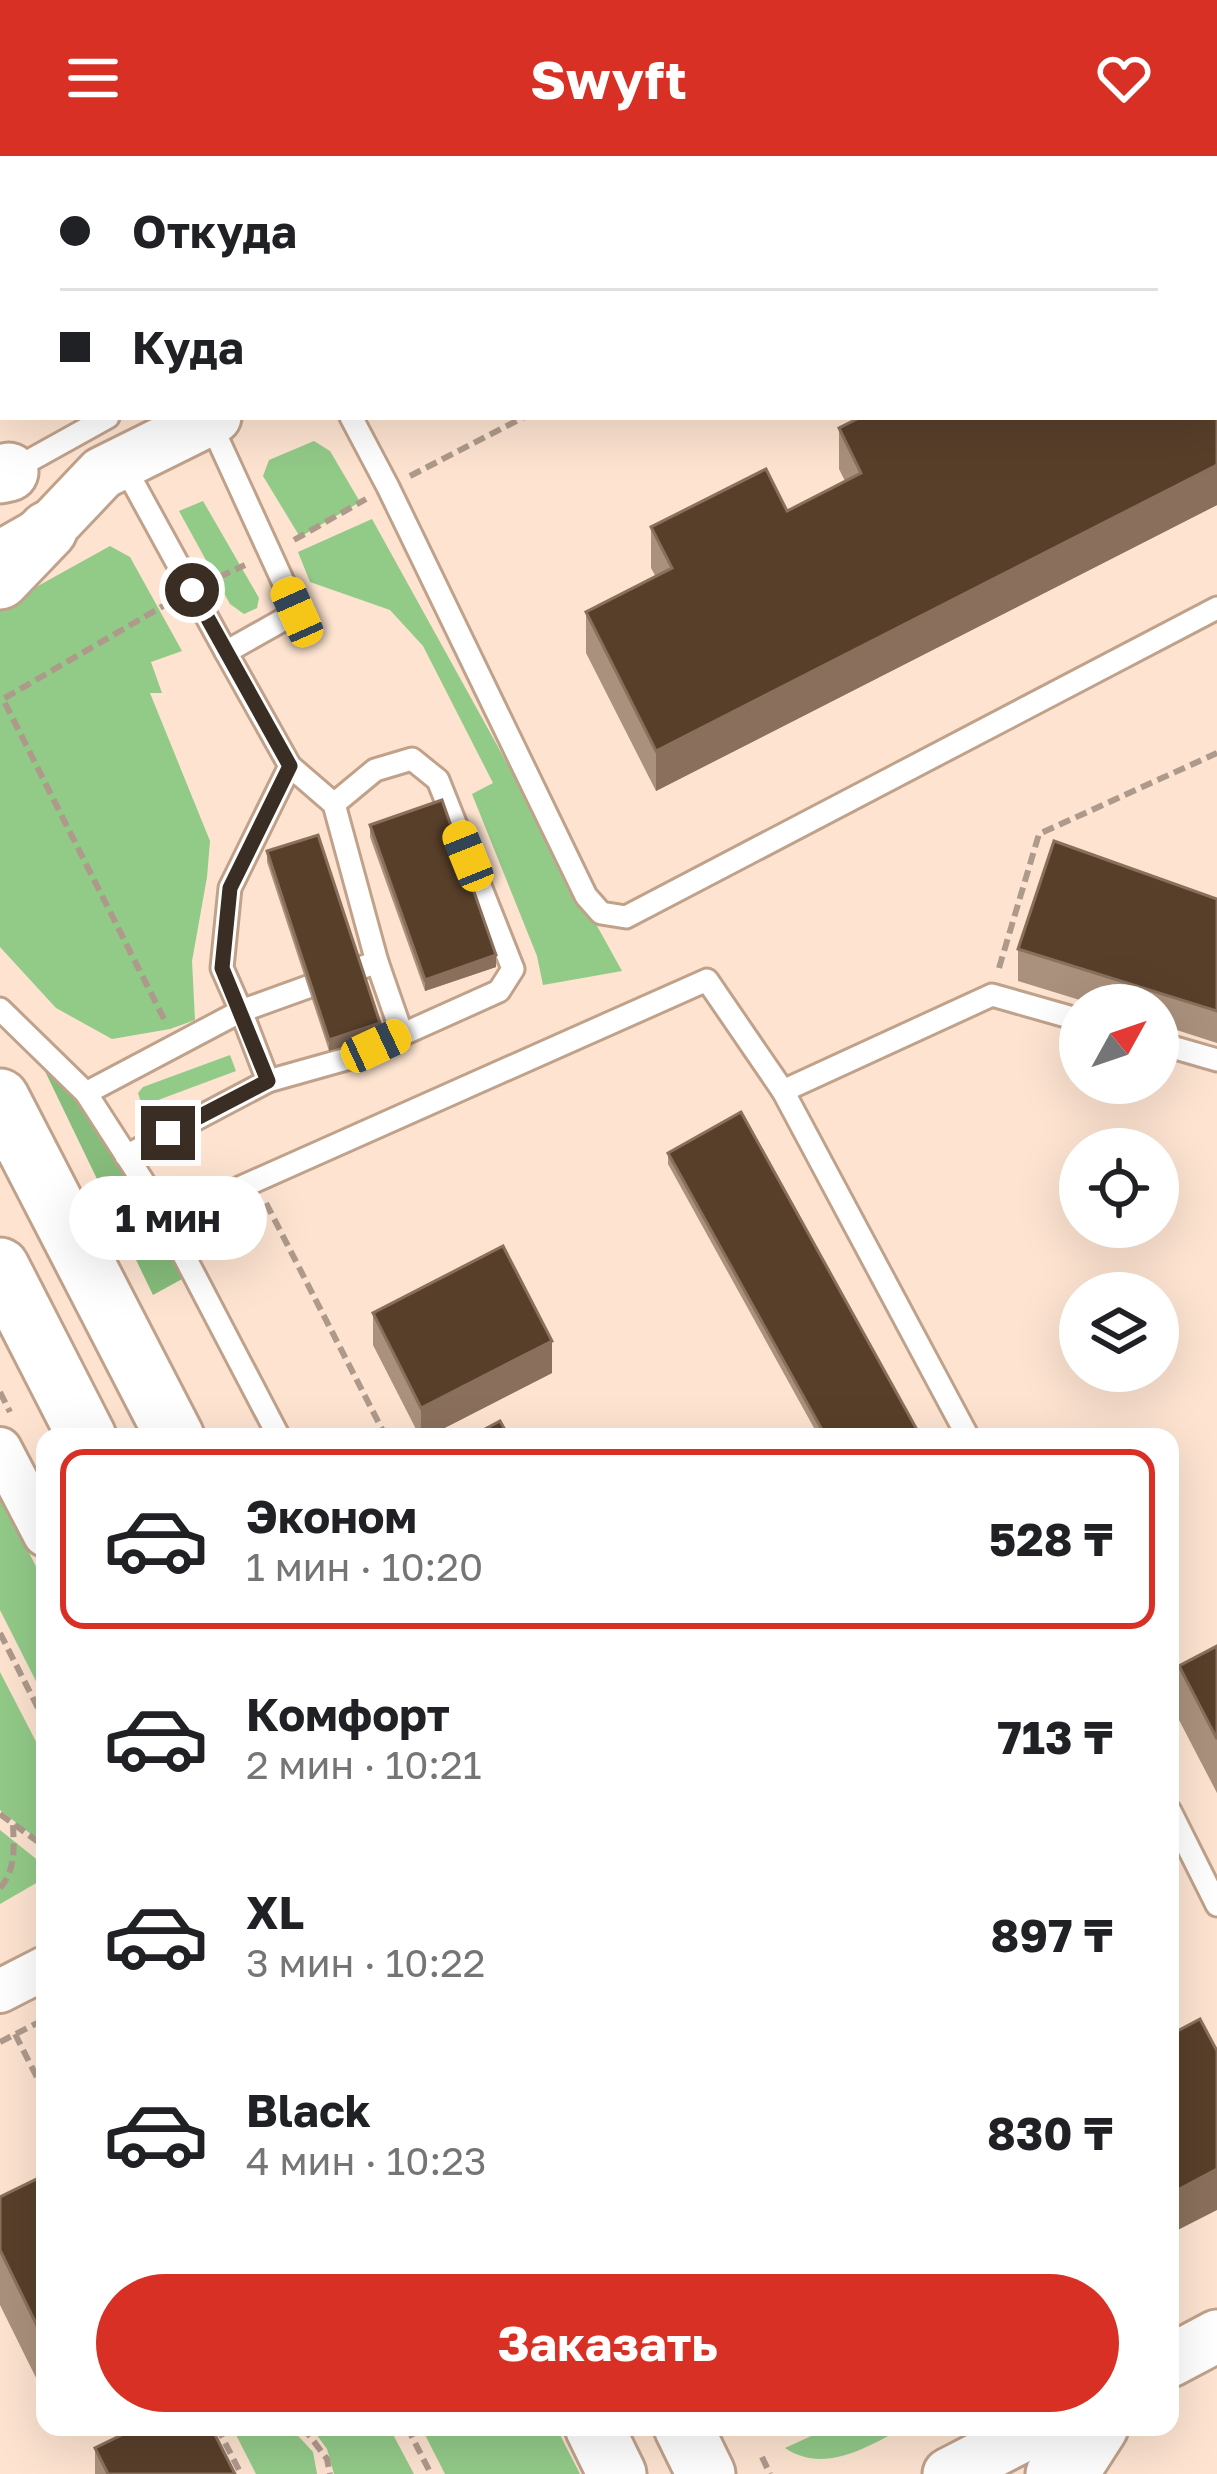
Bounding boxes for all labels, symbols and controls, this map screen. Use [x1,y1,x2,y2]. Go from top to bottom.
icon: menu [60,45,126,111]
icon: heart [1091,45,1157,111]
text: Swyft [530,46,687,111]
text: Откуда [132,204,297,258]
text: Куда [132,320,244,374]
route start [165,563,219,617]
car [266,572,328,652]
car [438,816,498,896]
north arrow [1059,984,1179,1104]
map controls [1059,984,1179,1392]
car [336,1014,416,1078]
route end [141,1106,195,1160]
button: locate [1059,1128,1179,1248]
callout: 1 мин [69,1175,267,1259]
text: 1 мин [115,1194,221,1241]
button: layers [1059,1272,1179,1392]
icon: car [102,1485,210,1593]
text: Эконом [246,1489,417,1543]
text: 528 ₸ [989,1512,1113,1566]
text: 1 мин · 10:20 [246,1543,483,1590]
icon: car [102,1683,210,1791]
text: Комфорт [246,1687,450,1741]
text: 713 ₸ [997,1710,1113,1764]
text: 2 мин · 10:21 [246,1741,482,1788]
icon: car [102,1881,210,1989]
text: XL [246,1885,304,1939]
text: 897 ₸ [991,1908,1113,1962]
text: 3 мин · 10:22 [246,1939,485,1986]
icon: car [102,2079,210,2187]
text: Black [246,2083,371,2137]
text: 830 ₸ [987,2106,1113,2160]
text: 4 мин · 10:23 [246,2137,487,2184]
button: Заказать [96,2274,1119,2412]

